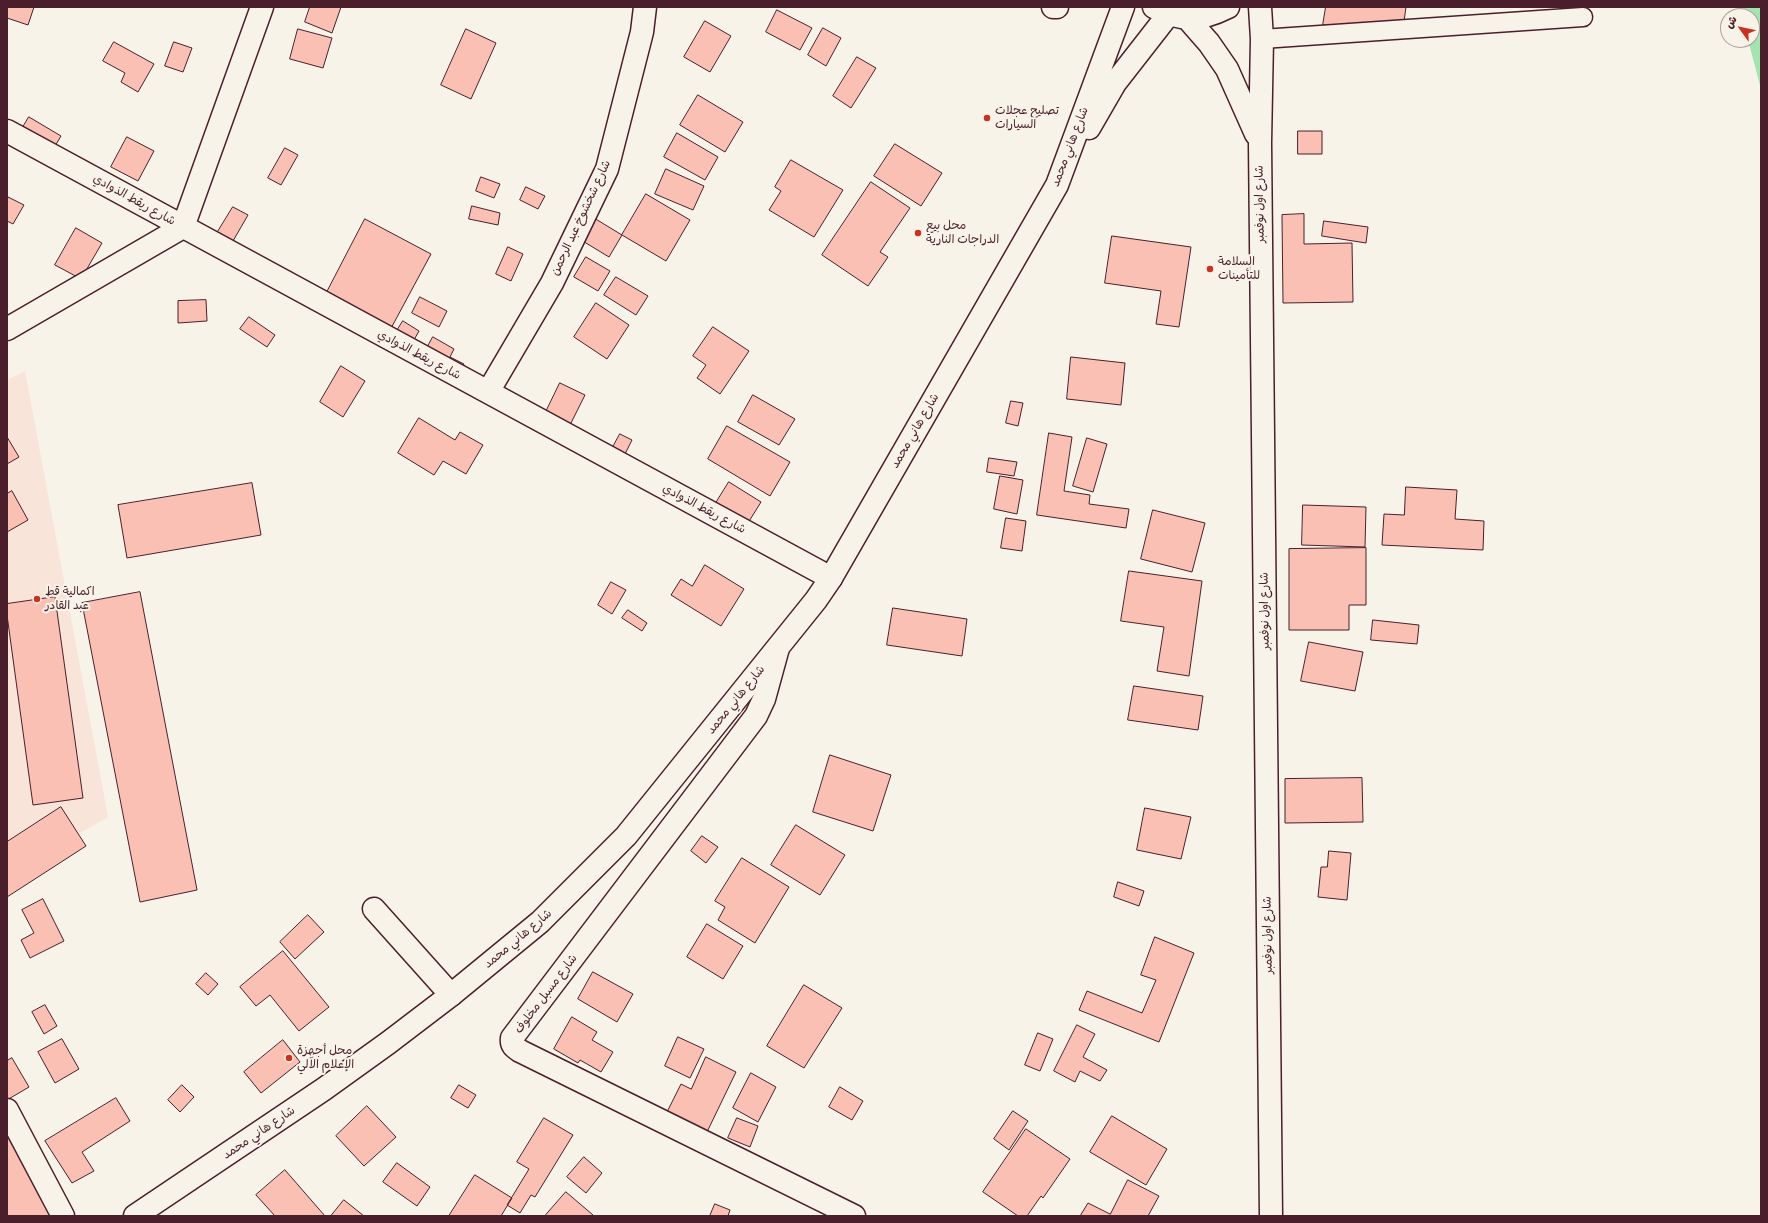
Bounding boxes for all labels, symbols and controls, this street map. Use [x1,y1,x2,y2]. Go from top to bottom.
north arrow [1720,8,1760,48]
text: ش [1722,13,1740,31]
place label: تصليح عجلات السيارات [995,104,1059,132]
street label: شارع هاني محمد [1048,105,1092,189]
marker: تصليح عجلات السيارات [982,113,992,123]
street label: شارع شخشوخ عبد الرحمن [548,158,614,278]
street label: شارع اول نوفمبر [1252,165,1268,243]
street label: شارع ريقط الذوادي [90,171,178,229]
place label: محل بيع الدراجات النارية [926,219,999,247]
marker: محل بيع الدراجات النارية [913,228,923,238]
place label: السلامة للتأمينات [1218,255,1260,283]
marker: السلامة للتأمينات [1205,264,1215,274]
street label: شارع ريقط الذوادي [375,327,463,383]
street label: شارع هاني محمد [888,391,942,471]
street label: شارع ريقط الذوادي [660,481,748,537]
street label: شارع اول نوفمبر [1257,572,1273,650]
place label: اكمالية قط عبد القادر [45,585,95,613]
marker: اكمالية قط عبد القادر [32,594,42,604]
street label: شارع هاني محمد [704,663,768,737]
street label: شارع اول نوفمبر [1260,896,1276,974]
street label: شارع هاني محمد [481,906,555,972]
street label: شارع مسبل مخلوف [512,952,580,1036]
place label: محل أجهزة الإعلام الآلي [297,1044,354,1072]
marker: محل أجهزة الإعلام الآلي [284,1053,294,1063]
street label: شارع هاني محمد [220,1103,298,1163]

